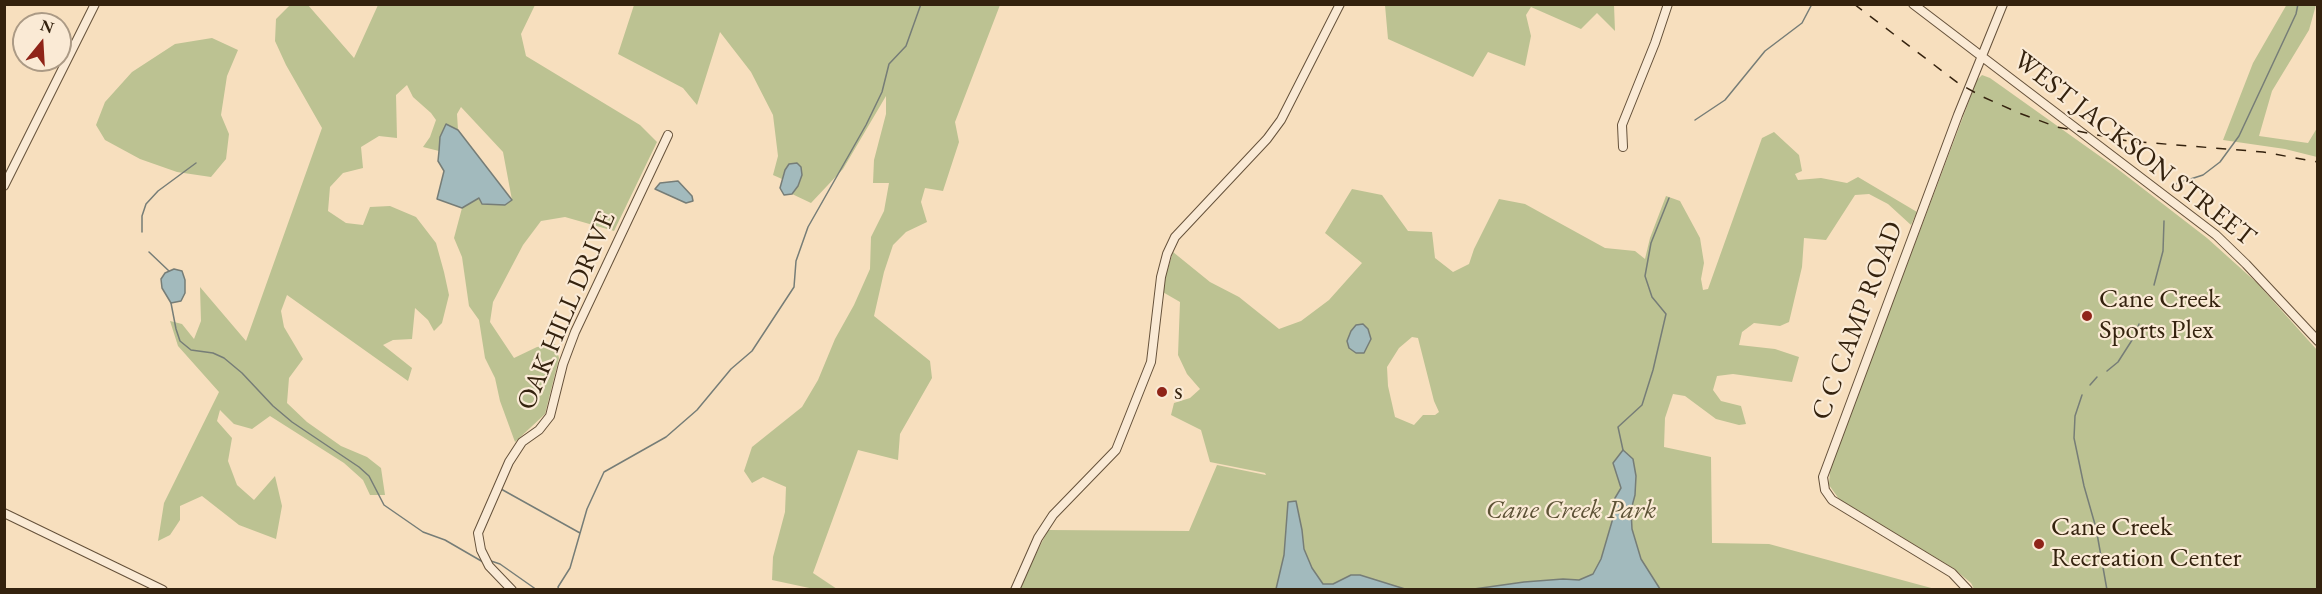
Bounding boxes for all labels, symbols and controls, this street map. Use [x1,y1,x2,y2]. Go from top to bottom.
north arrow [12,12,72,72]
text: N [38,14,56,38]
street label: WEST JACKSON STREET [2006,44,2262,254]
street label: OAK HILL DRIVE [511,207,623,415]
street label: C C CAMP ROAD [1805,217,1911,425]
place label: Cane Creek Sports Plex [2099,284,2221,347]
marker: Cane Creek Sports Plex [2080,309,2094,323]
place label: s [1174,376,1183,408]
marker: s [1155,385,1169,399]
park label: Cane Creek Park [1486,495,1656,527]
place label: Cane Creek Recreation Center [2051,512,2242,575]
marker: Cane Creek Recreation Center [2032,537,2046,551]

